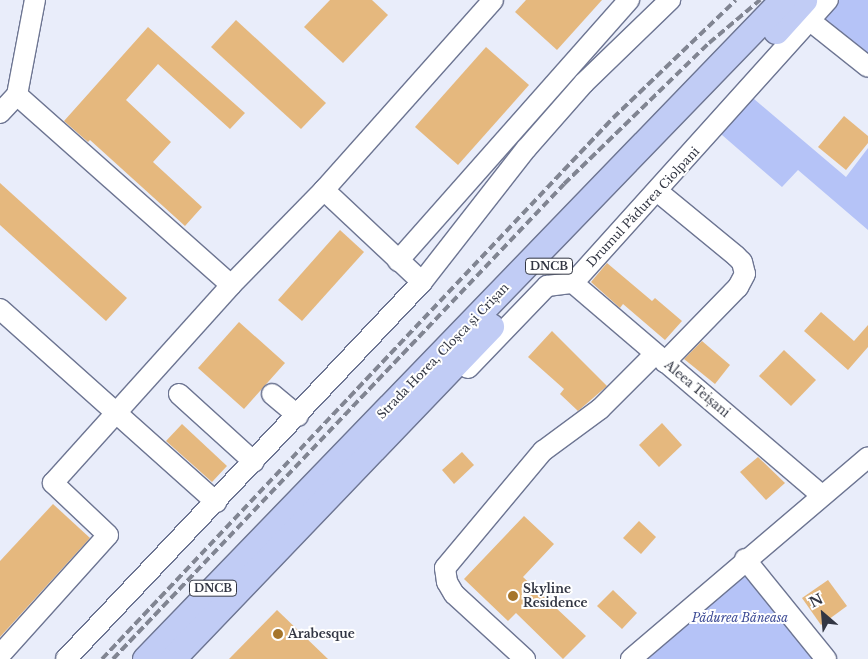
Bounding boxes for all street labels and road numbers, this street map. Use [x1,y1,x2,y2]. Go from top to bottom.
street label: Drumul Pădurea Ciolpani [584,144,702,270]
road number: DNCB [524,258,574,274]
street label: Strada Horea, Cloșca și Crișan [374,280,512,422]
street label: Aleea Teișani [661,358,733,420]
road number: DNCB [188,580,238,596]

